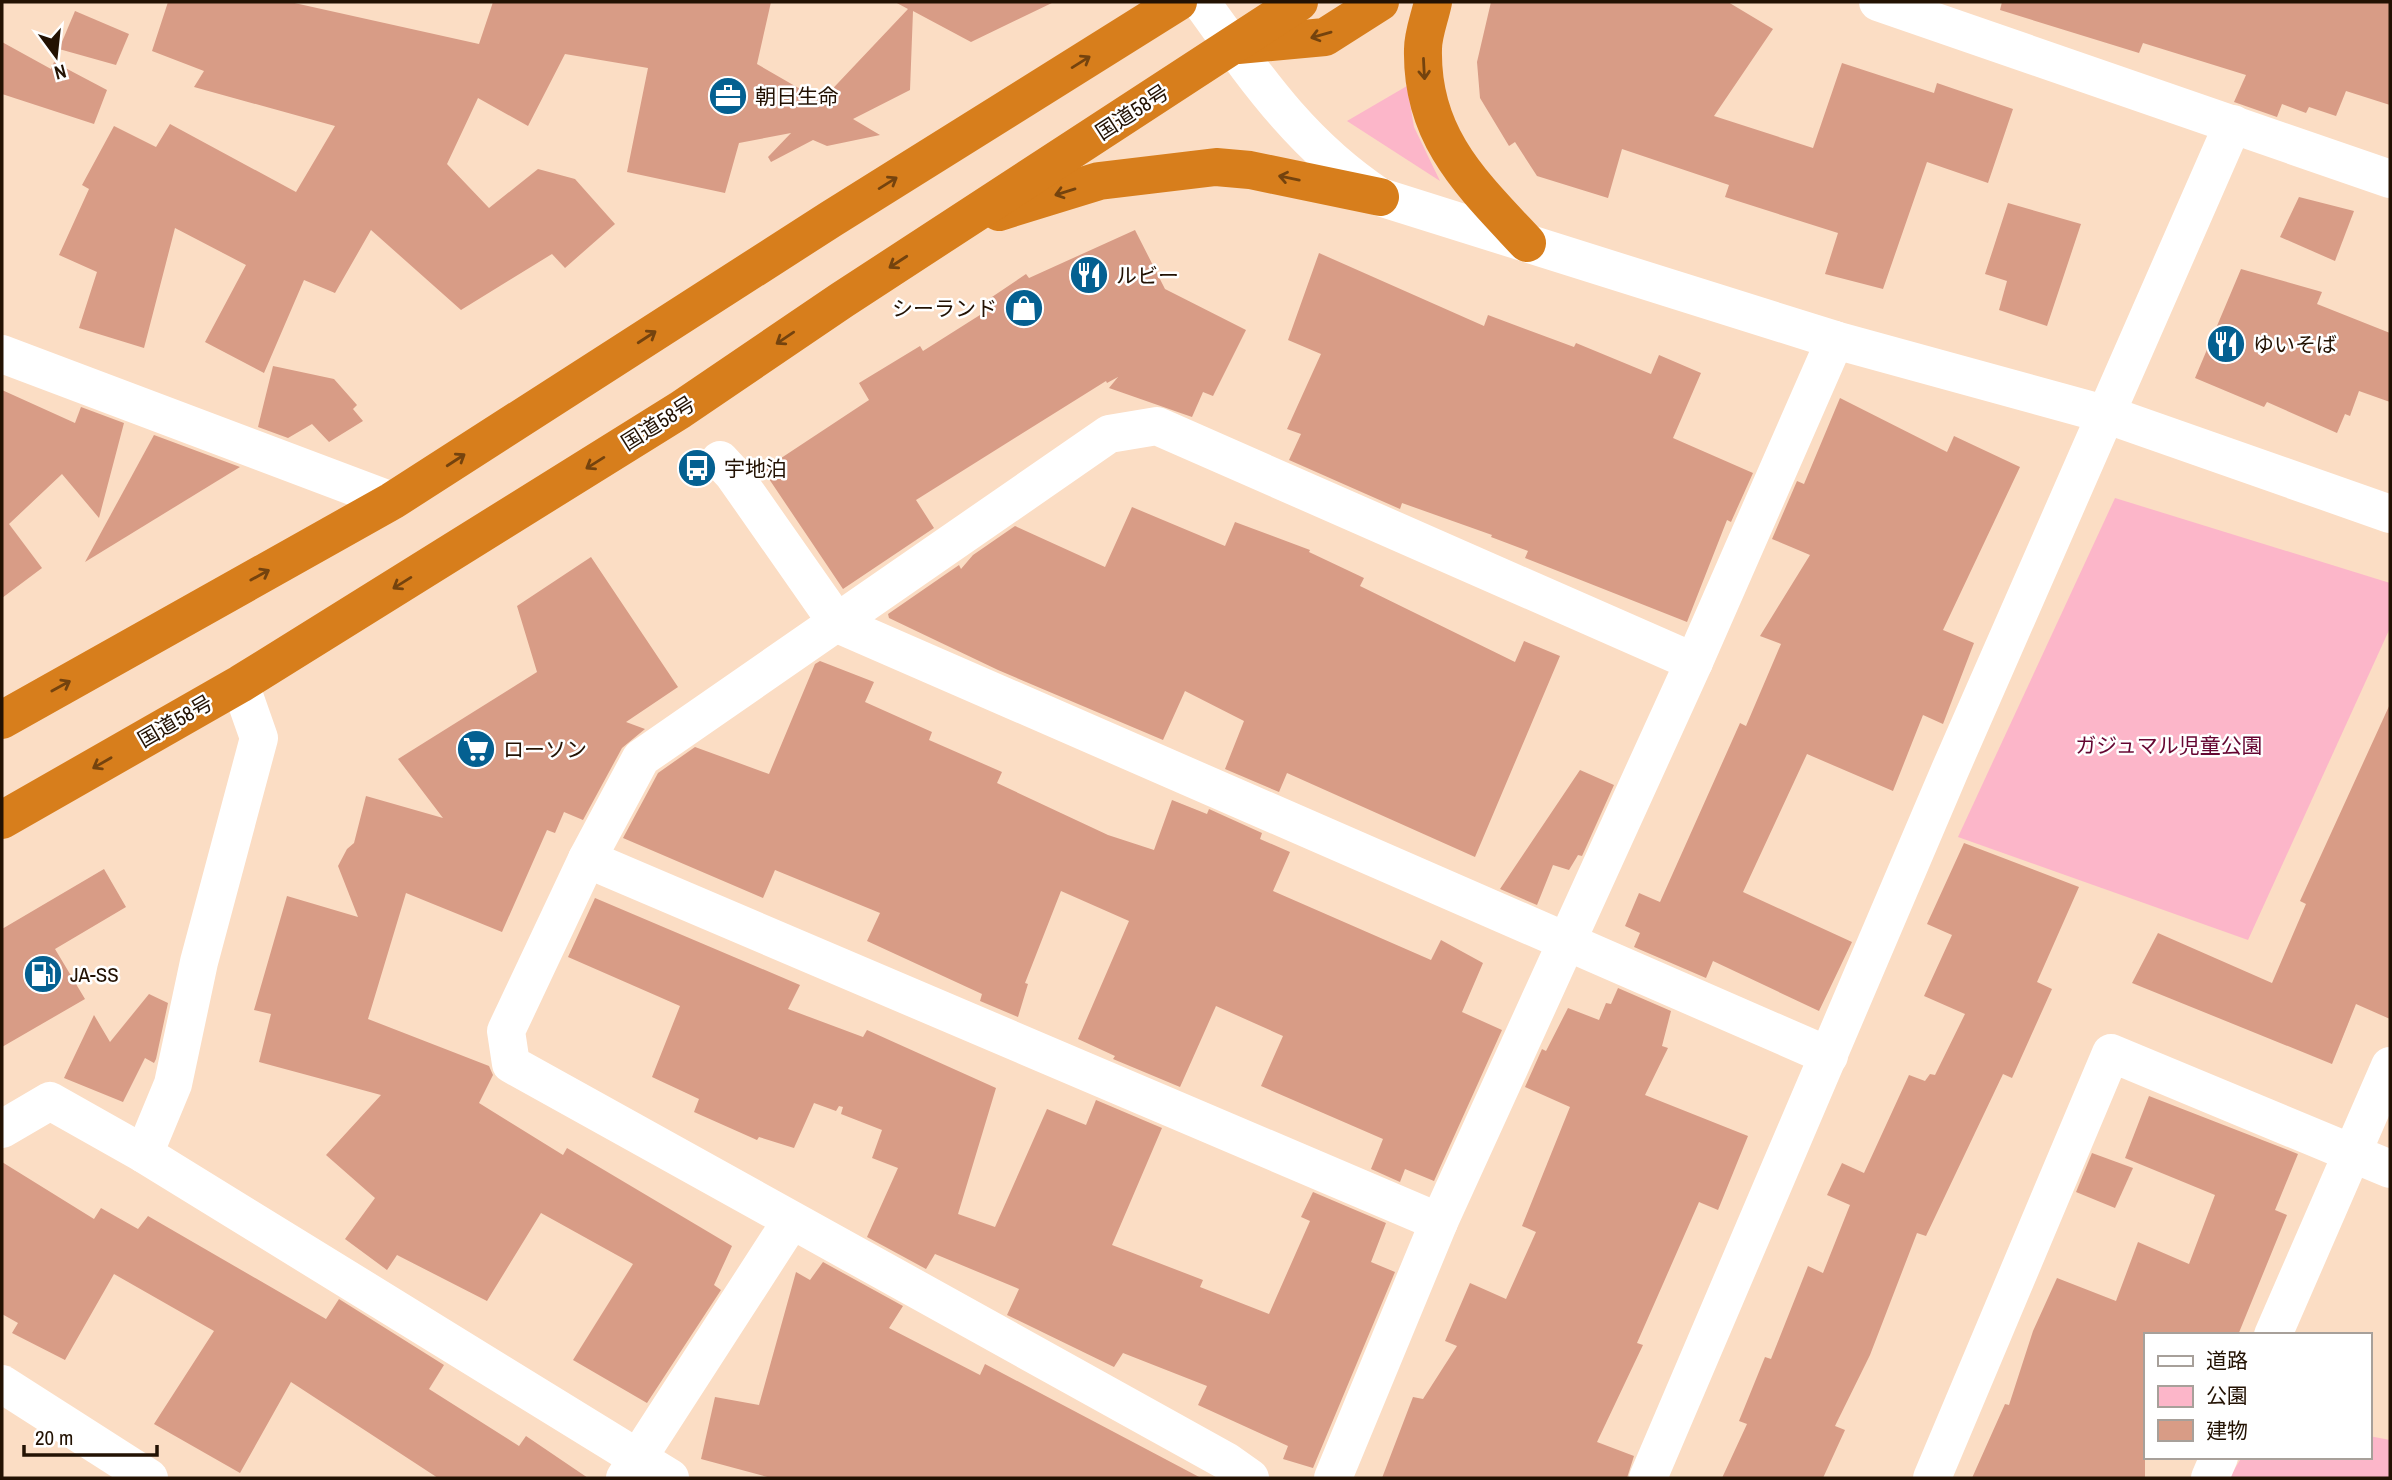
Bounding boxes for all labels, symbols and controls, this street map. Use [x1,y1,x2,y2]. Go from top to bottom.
north arrow [21,21,91,91]
one-way arrow [1311,30,1333,43]
one-way arrow [1071,55,1091,69]
one-way arrow [1417,57,1430,80]
text: N [52,58,69,86]
office icon: 朝日生命 [707,75,749,117]
street label: 国道58号 [1090,77,1174,147]
place label: 朝日生命 [755,82,839,111]
one-way arrow [1278,171,1301,185]
one-way arrow [878,175,898,189]
one-way arrow [1055,186,1077,199]
restaurant icon: ルビー [1068,254,1110,296]
one-way arrow [889,256,909,270]
place label: ルビー [1116,261,1179,290]
shop icon: シーランド [1003,287,1045,329]
place label: シーランド [892,294,997,323]
restaurant icon: ゆいそば [2205,323,2247,365]
one-way arrow [637,329,656,344]
place label: ゆいそば [2253,330,2337,359]
one-way arrow [776,331,796,345]
street label: 国道58号 [615,389,701,457]
bus stop icon: 宇地泊 [676,447,718,489]
one-way arrow [445,452,465,466]
place label: 宇地泊 [724,454,787,483]
one-way arrow [586,455,605,470]
one-way arrow [249,568,269,582]
one-way arrow [392,576,412,590]
one-way arrow [51,679,71,693]
street label: 国道58号 [132,688,218,754]
supermarket icon: ローソン [455,728,497,770]
park label: ガジュマル児童公園 [2075,731,2263,760]
place label: ローソン [503,735,587,764]
one-way arrow [92,756,112,770]
fuel station icon: JA-SS [22,953,64,995]
place label: JA-SS [70,960,119,989]
legend [2144,1333,2371,1459]
text: 道路 [2206,1346,2248,1375]
text: 公園 [2206,1381,2248,1410]
scale bar [24,1414,158,1458]
text: 建物 [2206,1416,2248,1445]
text: 20 m [35,1423,73,1452]

